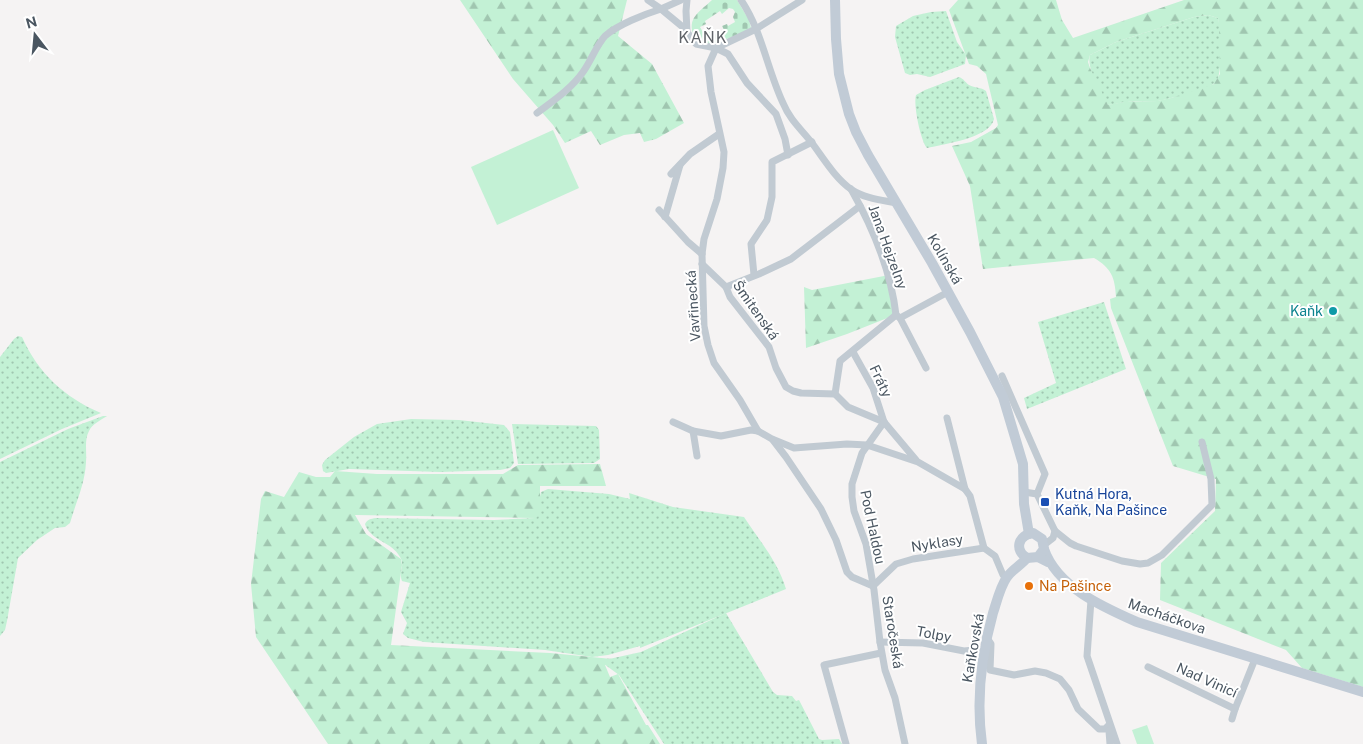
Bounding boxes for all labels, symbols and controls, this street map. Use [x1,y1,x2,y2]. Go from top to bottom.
north arrow [10,10,60,60]
text: N [24,13,39,32]
district label: KAŇK [678,27,728,47]
street label: Jana Hejzelny [865,203,911,292]
street label: Kolínská [924,231,966,287]
street label: Vavřinecká [683,270,703,342]
street label: Šmitenská [730,277,783,343]
place label: Kaňk [1290,303,1323,319]
marker: Kaňk [1327,305,1339,317]
street label: Fráty [867,362,896,400]
place label: Kutná Hora, Kaňk, Na Pašince [1055,486,1167,518]
street label: Pod Haldou [857,489,889,565]
marker: Kutná Hora, Kaňk, Na Pašince [1039,496,1051,508]
street label: Nyklasy [910,531,965,555]
place label: Na Pašince [1039,578,1111,594]
marker: Na Pašince [1023,580,1035,592]
street label: Staročeská [879,594,907,670]
street label: Macháčkova [1126,595,1208,637]
street label: Kaňkovská [959,612,987,684]
street label: Tolpy [915,623,953,645]
street label: Nad Vinicí [1174,659,1241,701]

